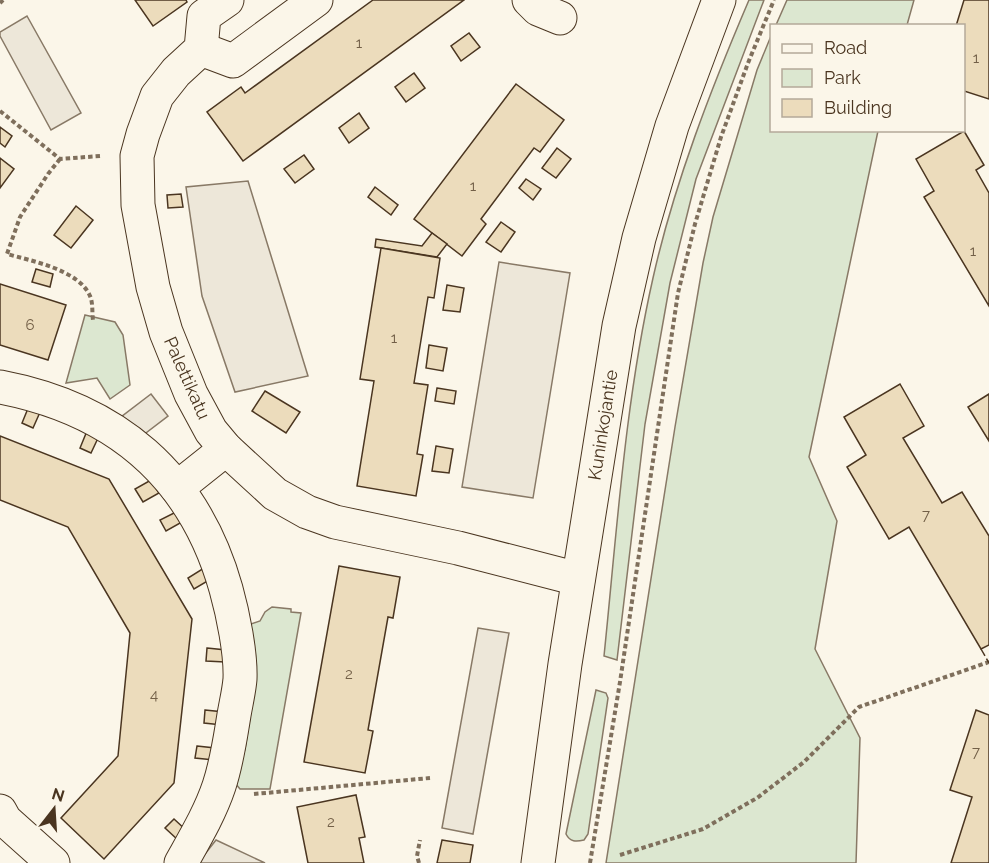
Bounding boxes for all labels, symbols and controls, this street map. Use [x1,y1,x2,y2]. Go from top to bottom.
legend [770,24,965,132]
house number: 1 [356,34,363,52]
text: Road [824,37,867,58]
house number: 1 [973,49,980,67]
text: Park [824,67,861,88]
text: Building [824,97,892,118]
house number: 1 [470,177,477,195]
house number: 1 [970,242,977,260]
house number: 6 [25,316,35,334]
house number: 1 [391,329,398,347]
street label: Palettikatu [160,333,215,422]
street label: Kuninkojantie [583,368,622,482]
house number: 7 [922,506,930,524]
house number: 2 [345,665,353,683]
house number: 4 [150,686,158,704]
house number: 7 [972,743,980,761]
north arrow [24,779,84,839]
text: N [50,784,67,806]
house number: 2 [327,813,335,831]

